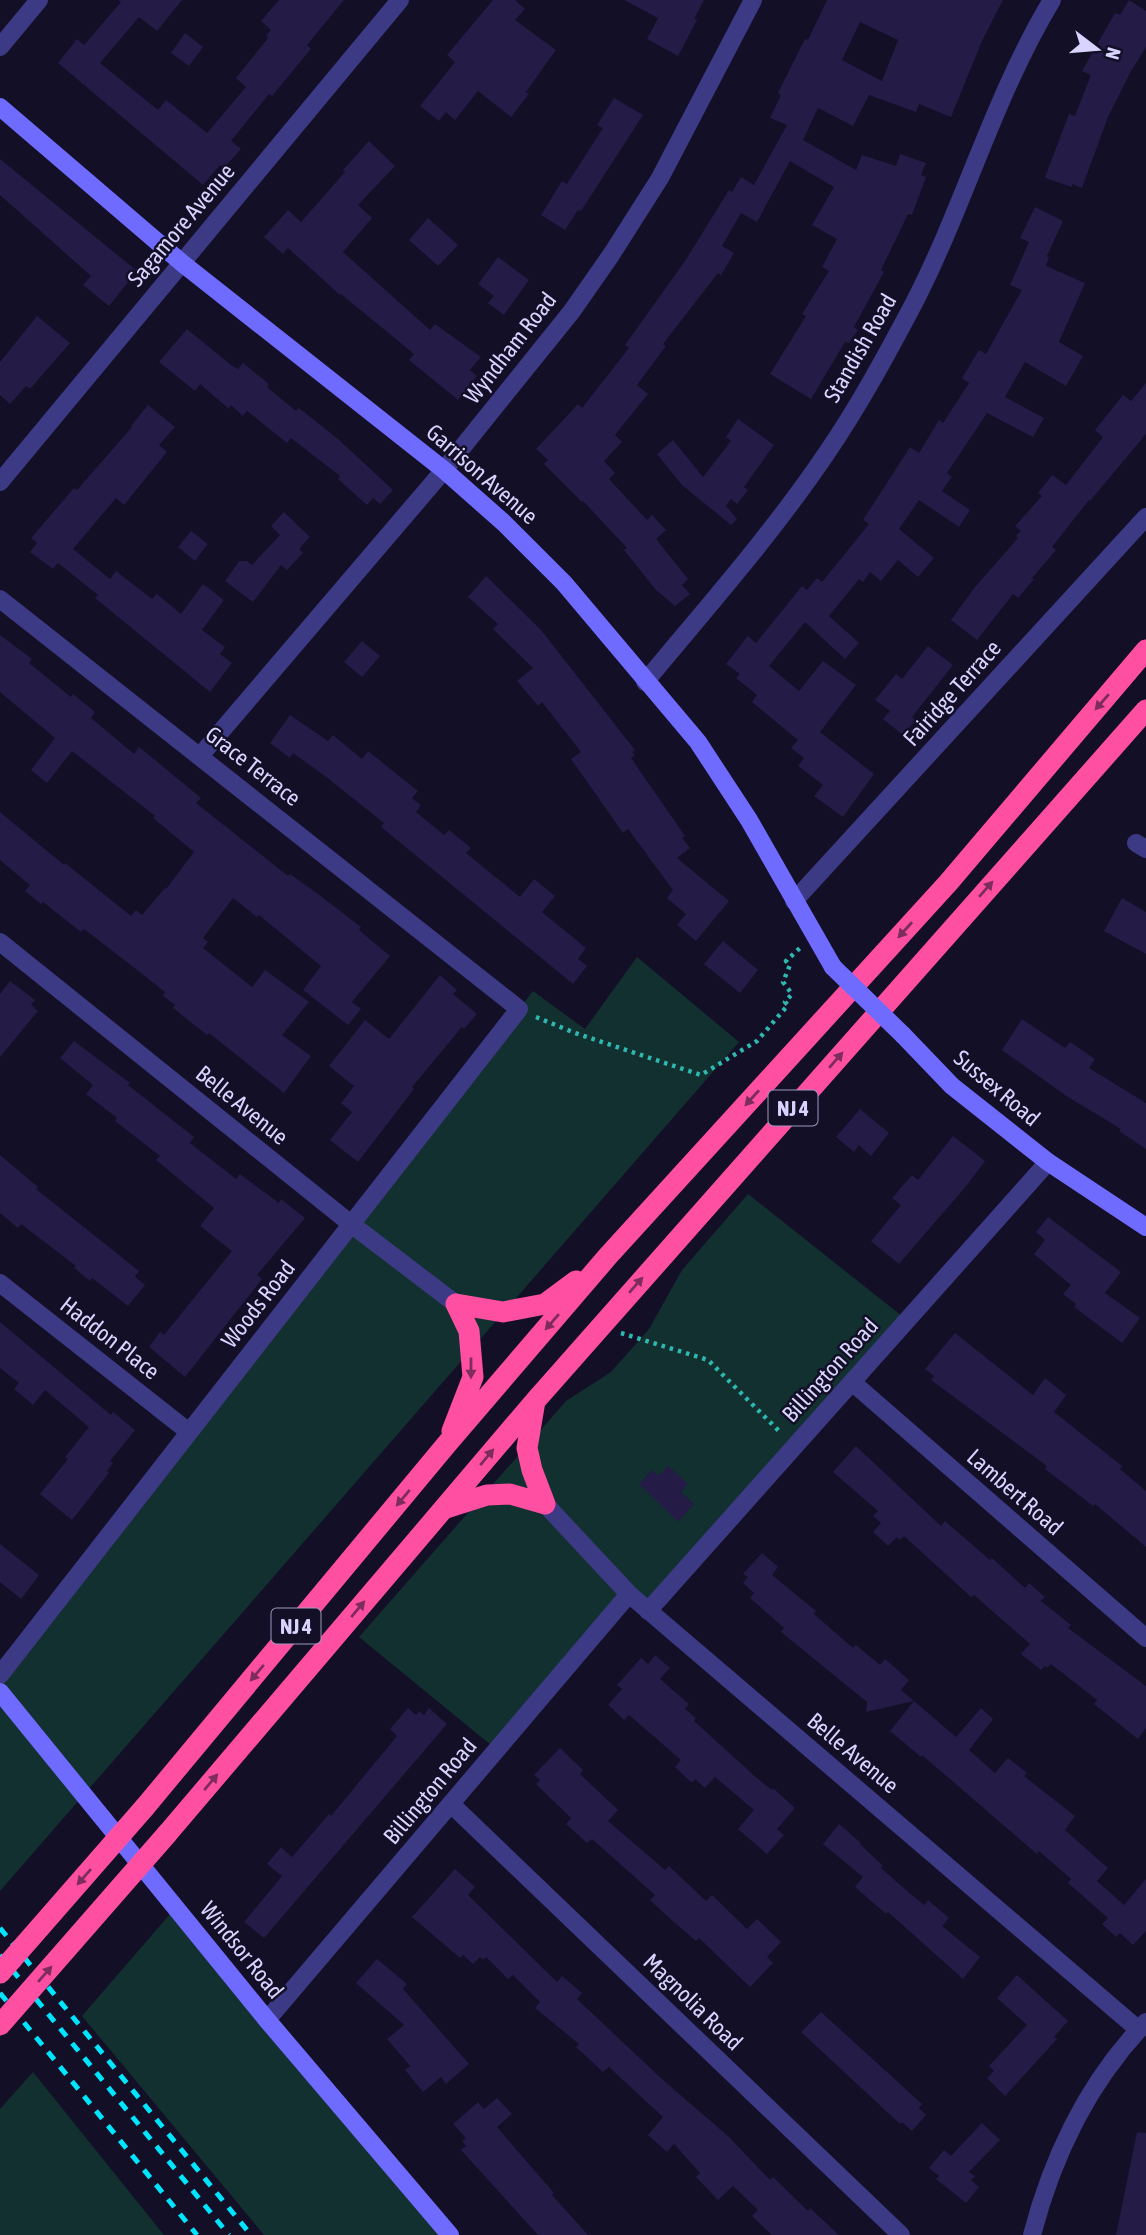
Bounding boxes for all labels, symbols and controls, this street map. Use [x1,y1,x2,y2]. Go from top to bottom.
north arrow [1062,14,1132,84]
text: N [1101,45,1125,62]
street label: Sagamore Avenue [122,158,240,292]
street label: Wyndham Road [459,287,561,409]
street label: Standish Road [819,289,901,407]
street label: Garrison Avenue [421,419,543,529]
street label: Fairidge Terrace [898,635,1006,751]
one-way arrow [1095,693,1110,710]
street label: Grace Terrace [200,721,306,811]
one-way arrow [978,880,994,898]
one-way arrow [897,921,913,939]
street label: Sussex Road [949,1045,1045,1131]
one-way arrow [828,1051,844,1069]
street label: Belle Avenue [191,1060,293,1150]
one-way arrow [744,1089,760,1107]
road number: NJ 4 [768,1090,818,1126]
street label: Woods Road [216,1255,300,1353]
one-way arrow [628,1277,643,1294]
street label: Haddon Place [56,1291,164,1385]
street label: Billington Road [777,1313,883,1427]
one-way arrow [545,1314,560,1331]
one-way arrow [465,1357,477,1379]
street label: Lambert Road [962,1444,1068,1540]
one-way arrow [479,1448,495,1466]
one-way arrow [395,1488,410,1506]
one-way arrow [350,1600,365,1617]
road number: NJ 4 [272,1608,320,1644]
one-way arrow [250,1664,265,1681]
street label: Belle Avenue [802,1708,904,1798]
street label: Billington Road [378,1733,482,1849]
one-way arrow [203,1773,218,1790]
one-way arrow [77,1868,92,1885]
street label: Windsor Road [195,1896,289,2004]
street label: Magnolia Road [638,1948,748,2056]
one-way arrow [37,1965,52,1982]

